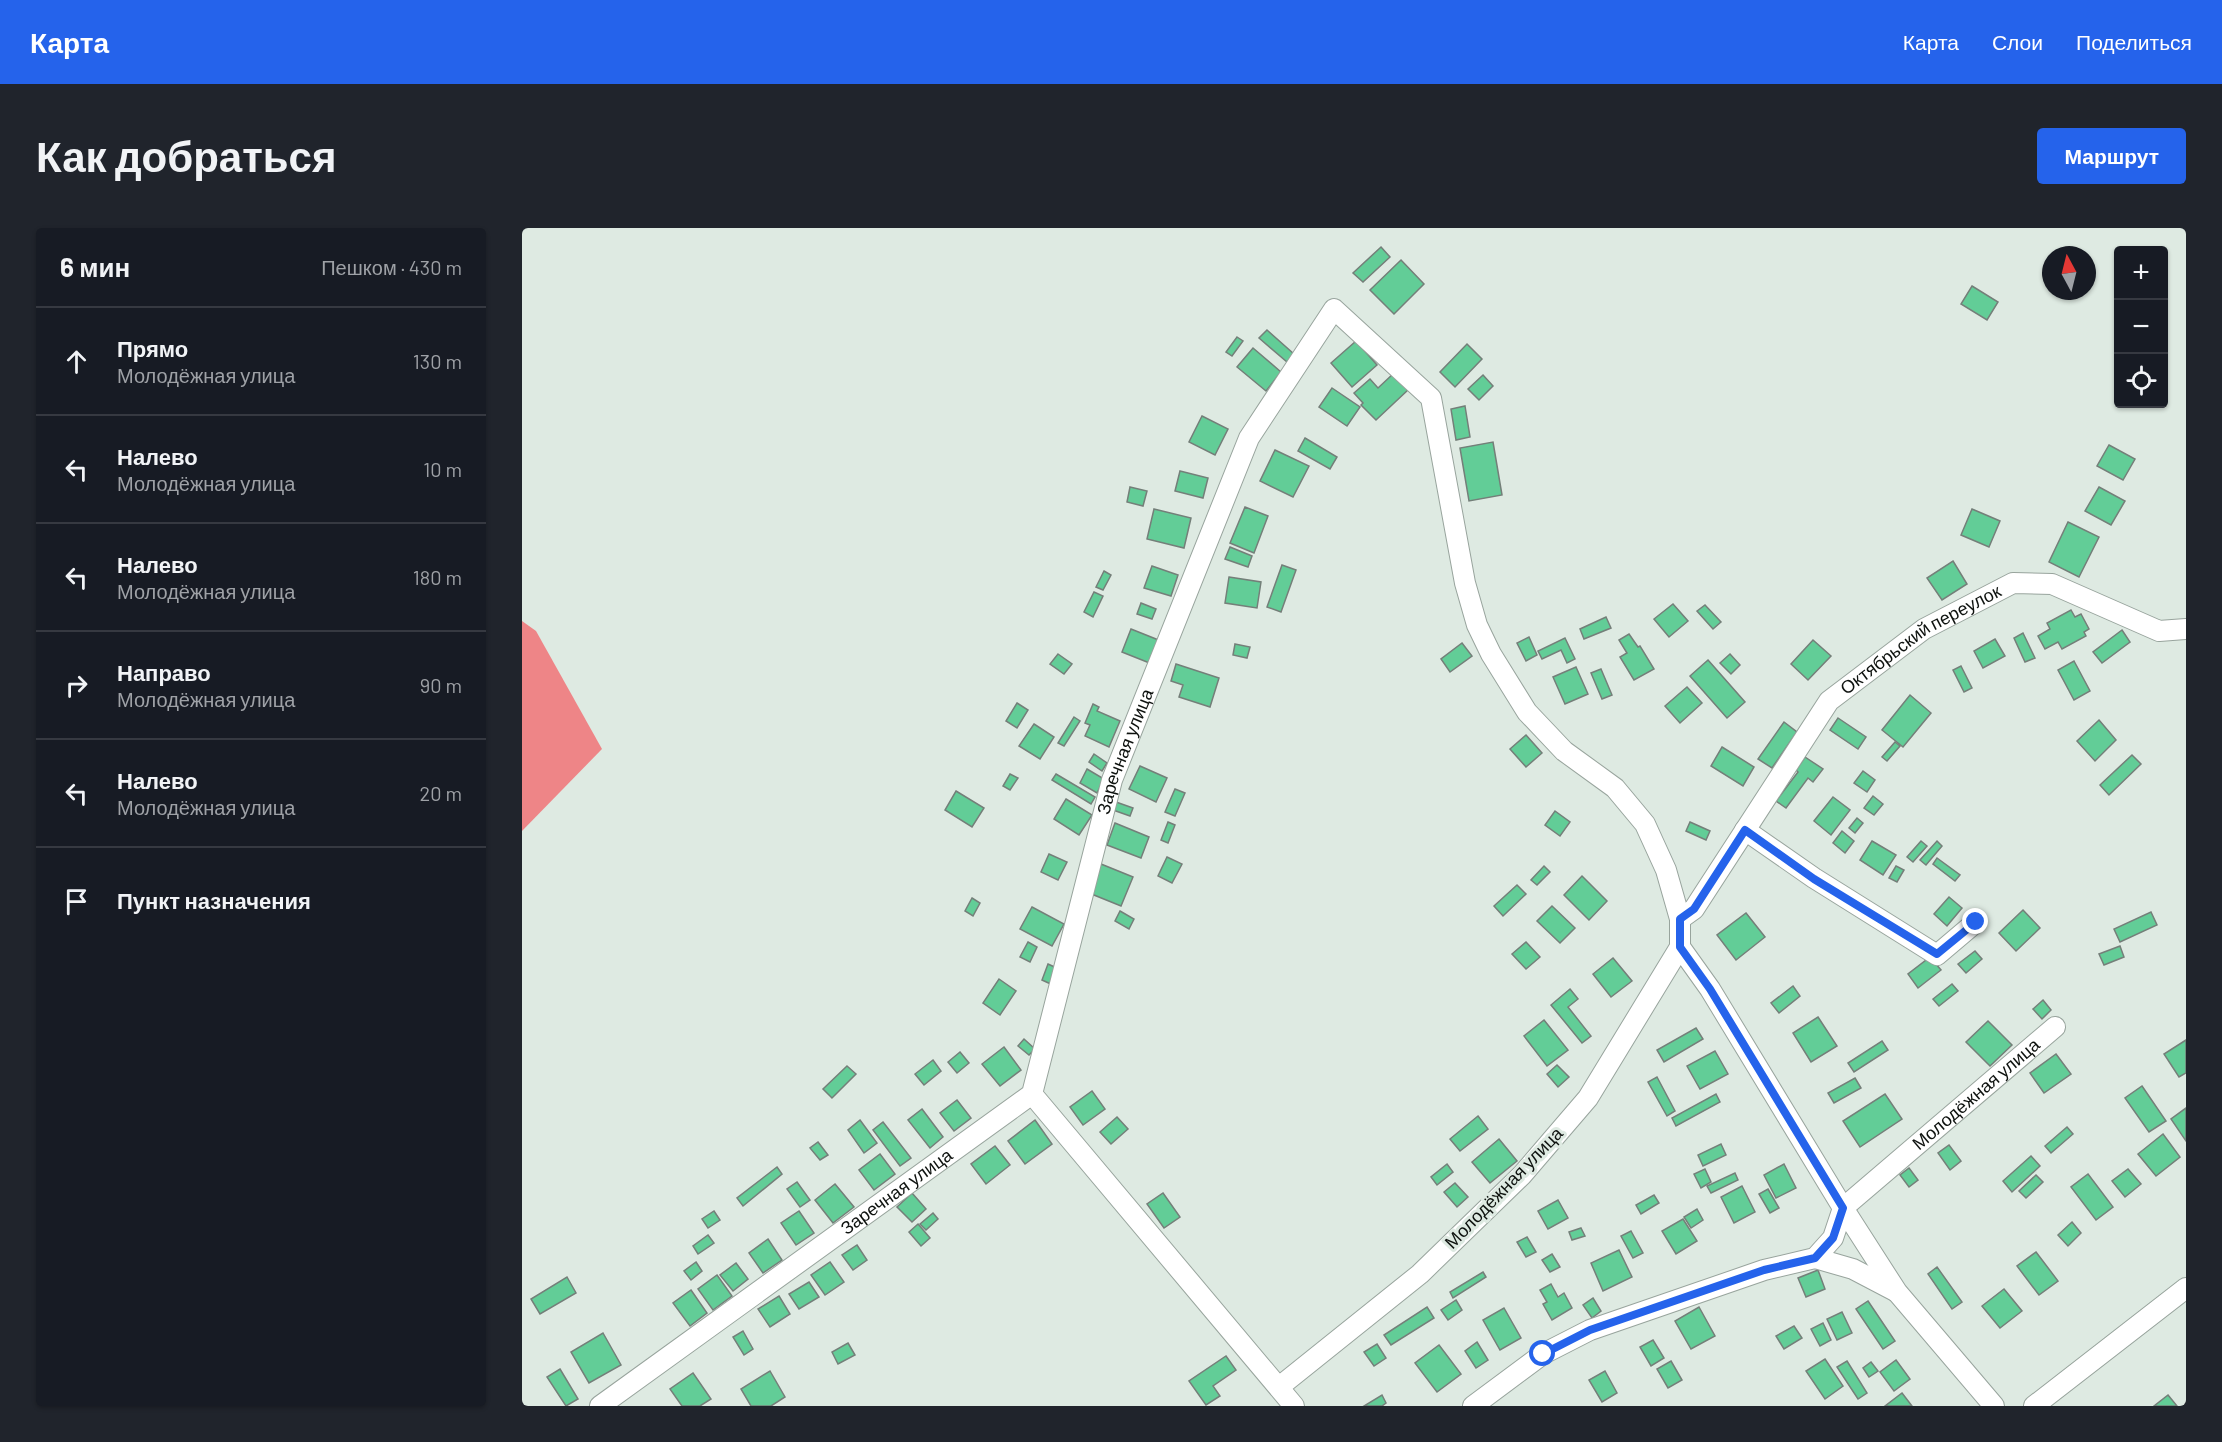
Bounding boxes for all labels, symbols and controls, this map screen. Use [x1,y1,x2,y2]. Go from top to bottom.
text: Карта [30,25,109,59]
text: Карта [1903,29,1959,54]
text: Слои [1992,29,2043,54]
text: Поделиться [2076,29,2192,54]
button: Маршрут [2037,128,2186,184]
text: Как добраться [36,130,336,180]
north arrow [2042,246,2096,300]
map controls [2114,246,2168,408]
button: + [2114,246,2168,300]
text: 6 мин [60,251,130,282]
text: Пешком · 430 m [321,255,462,279]
button: − [2114,300,2168,354]
text: Прямо [117,335,188,361]
icon: ahead [60,345,93,378]
text: 130 m [413,349,462,373]
button: locate [2114,354,2168,408]
text: Молодёжная улица [117,363,295,387]
text: Налево [117,443,198,469]
icon: left [60,453,93,486]
text: 10 m [423,457,462,481]
text: Молодёжная улица [117,471,295,495]
text: Налево [117,551,198,577]
icon: left [60,561,93,594]
text: 180 m [413,565,462,589]
text: Молодёжная улица [117,579,295,603]
street label: Октябрьский переулок [1835,579,2004,699]
text: Направо [117,659,211,685]
icon: right [60,669,93,702]
text: 90 m [420,673,462,697]
street label: Заречная улица [1092,684,1158,817]
text: Молодёжная улица [117,687,295,711]
text: Налево [117,767,198,793]
icon: left [60,777,93,810]
text: 20 m [419,781,462,805]
text: Молодёжная улица [117,795,295,819]
icon: arrive [60,885,93,918]
text: Пункт назначения [117,887,311,913]
route end [1962,908,1988,934]
street label: Молодёжная улица [1907,1032,2044,1154]
street label: Молодёжная улица [1440,1121,1568,1253]
street label: Заречная улица [836,1143,957,1239]
route start [1529,1340,1555,1366]

